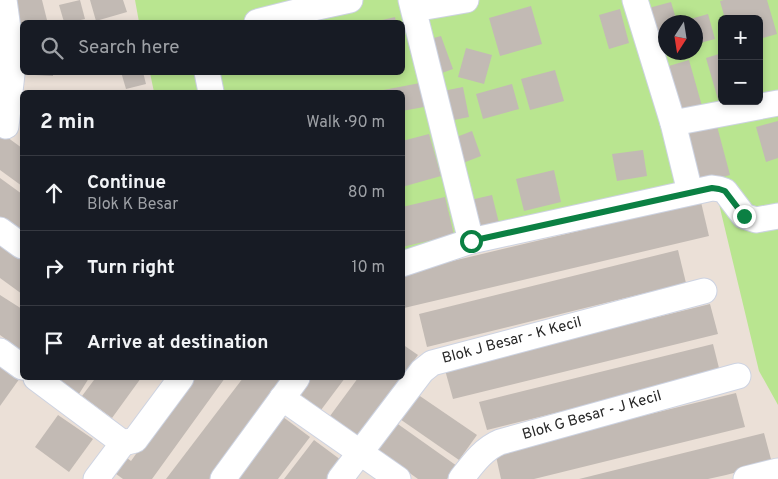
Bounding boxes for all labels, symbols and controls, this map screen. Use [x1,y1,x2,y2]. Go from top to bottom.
north arrow [658,15,703,60]
map controls [718,15,763,105]
button: + [718,15,763,60]
search box [20,20,405,75]
icon: search [38,34,66,62]
text: Search here [78,36,180,60]
button: − [718,60,763,105]
text: 2 min [40,109,95,136]
text: Walk · 90 m [306,113,385,133]
text: Continue [87,171,166,195]
icon: ahead [40,179,68,207]
text: 80 m [348,183,385,203]
text: Blok K Besar [87,195,178,215]
route end [733,205,756,228]
route start [460,230,483,253]
icon: right [40,254,68,282]
text: Turn right [87,256,175,280]
text: 10 m [351,258,385,278]
street label: Blok J Besar - K Kecil [440,313,584,369]
icon: arrive [40,329,68,357]
text: Arrive at destination [87,331,268,355]
street label: Blok G Besar - J Kecil [520,387,664,445]

